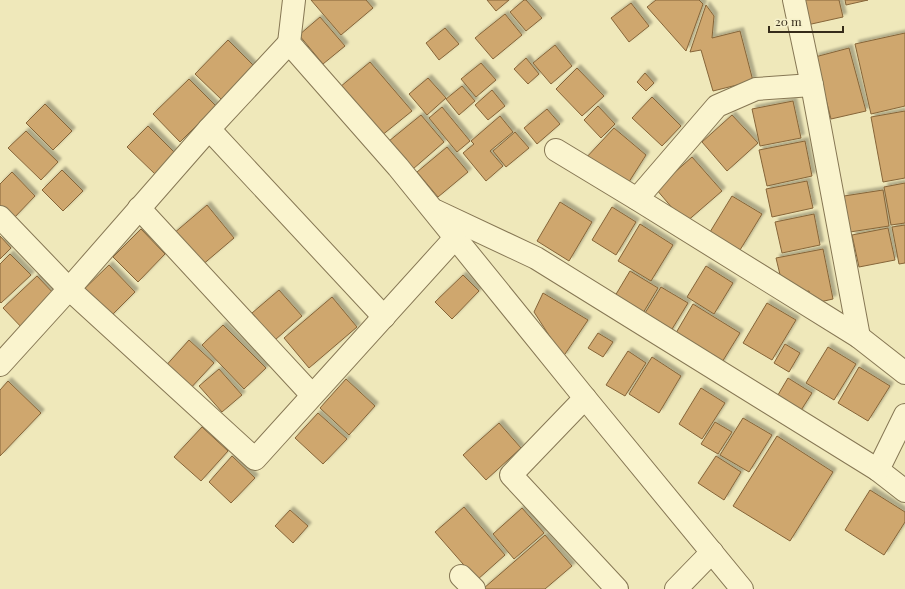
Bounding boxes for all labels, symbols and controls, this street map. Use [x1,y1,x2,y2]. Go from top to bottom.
scale bar [769,8,843,34]
text: 20 m [775,13,802,29]

